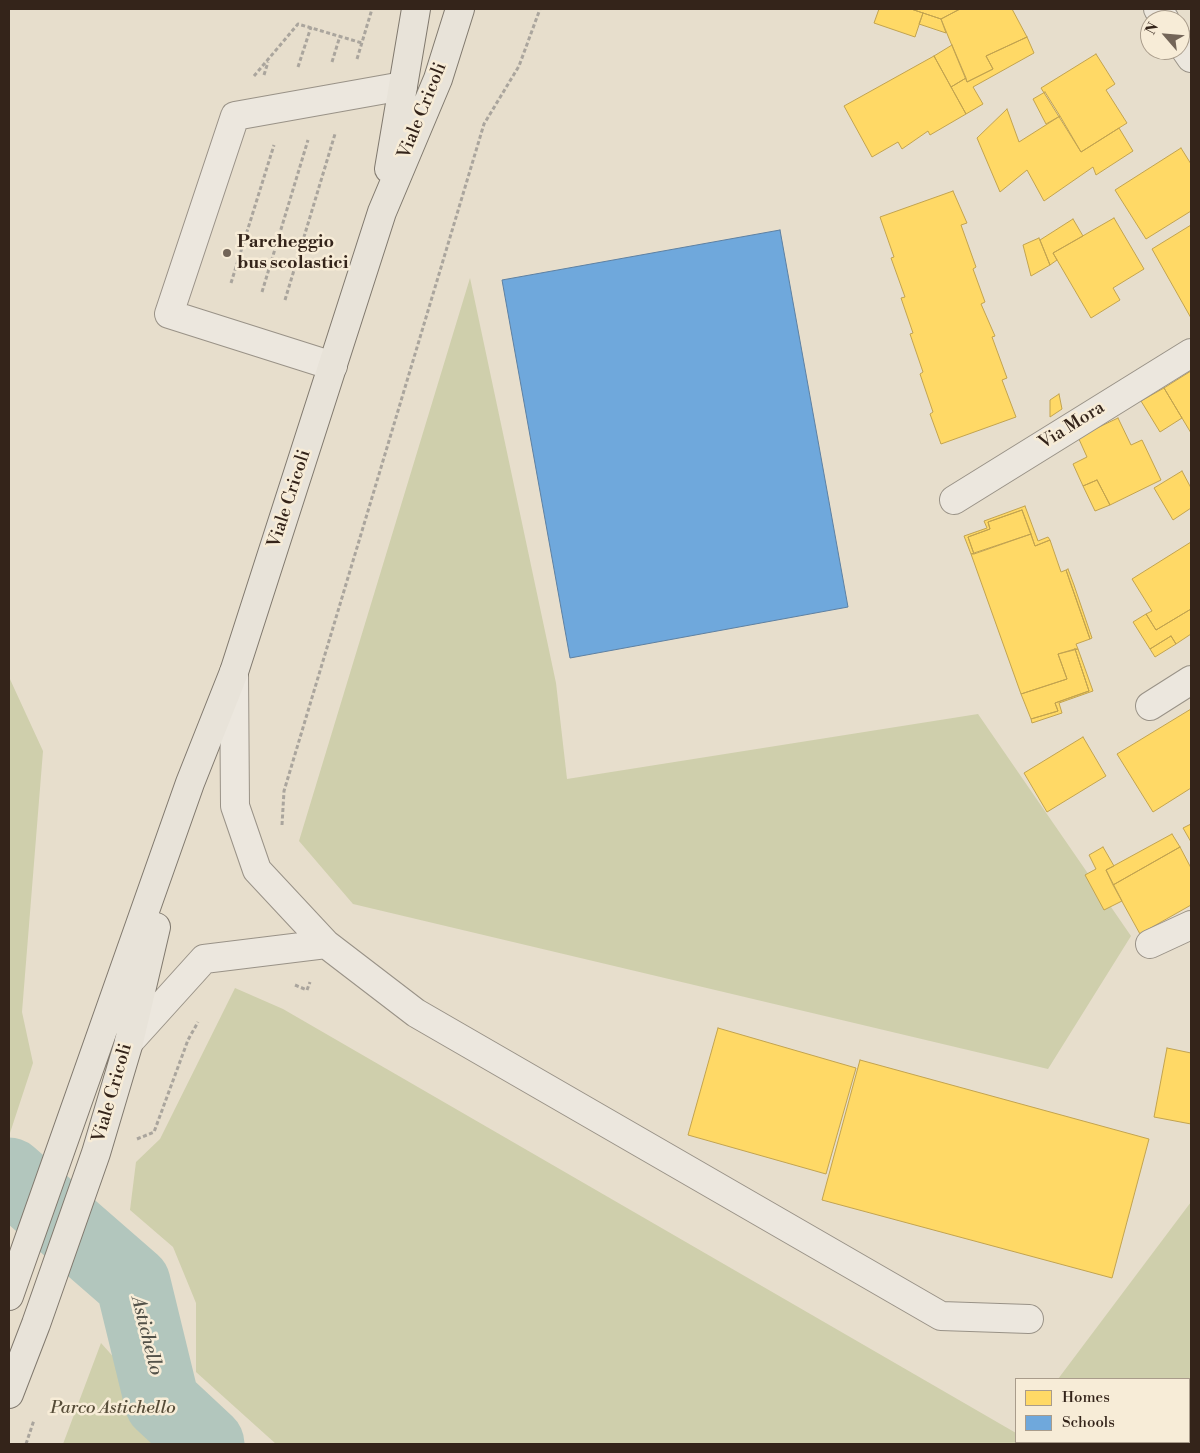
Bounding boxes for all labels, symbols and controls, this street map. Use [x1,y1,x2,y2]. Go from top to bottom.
north arrow [1140,10,1190,60]
text: N [1142,20,1163,38]
street label: Viale Cricoli [394,60,452,162]
place label: Parcheggio bus scolastici [237,232,348,274]
marker: Parcheggio bus scolastici [221,247,233,259]
street label: Via Mora [1035,397,1109,455]
street label: Viale Cricoli [264,447,316,551]
street label: Viale Cricoli [89,1041,137,1145]
water label: Astichello [125,1294,167,1378]
legend [1015,1378,1190,1443]
text: Homes [1062,1388,1110,1407]
park label: Parco Astichello [50,1398,176,1420]
text: Schools [1062,1413,1115,1432]

